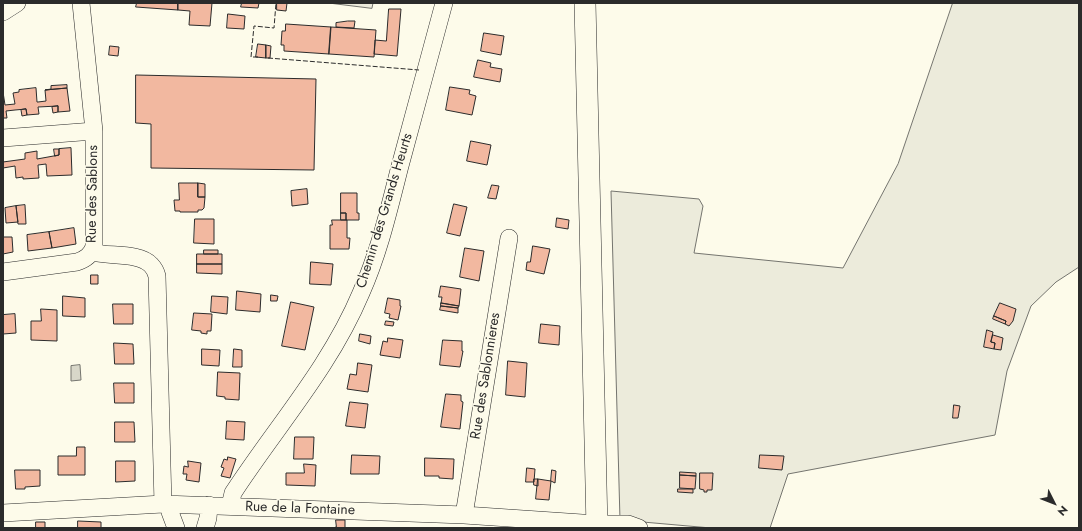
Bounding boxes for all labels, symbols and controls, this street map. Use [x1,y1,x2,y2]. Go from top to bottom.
street label: Chemin des Grands Heurts [353,131,417,291]
street label: Rue des Sablons [84,145,102,243]
street label: Rue des Sablonnieres [468,312,504,440]
north arrow [1034,483,1074,523]
street label: Rue de la Fontaine [245,499,355,519]
text: N [1054,502,1072,520]

